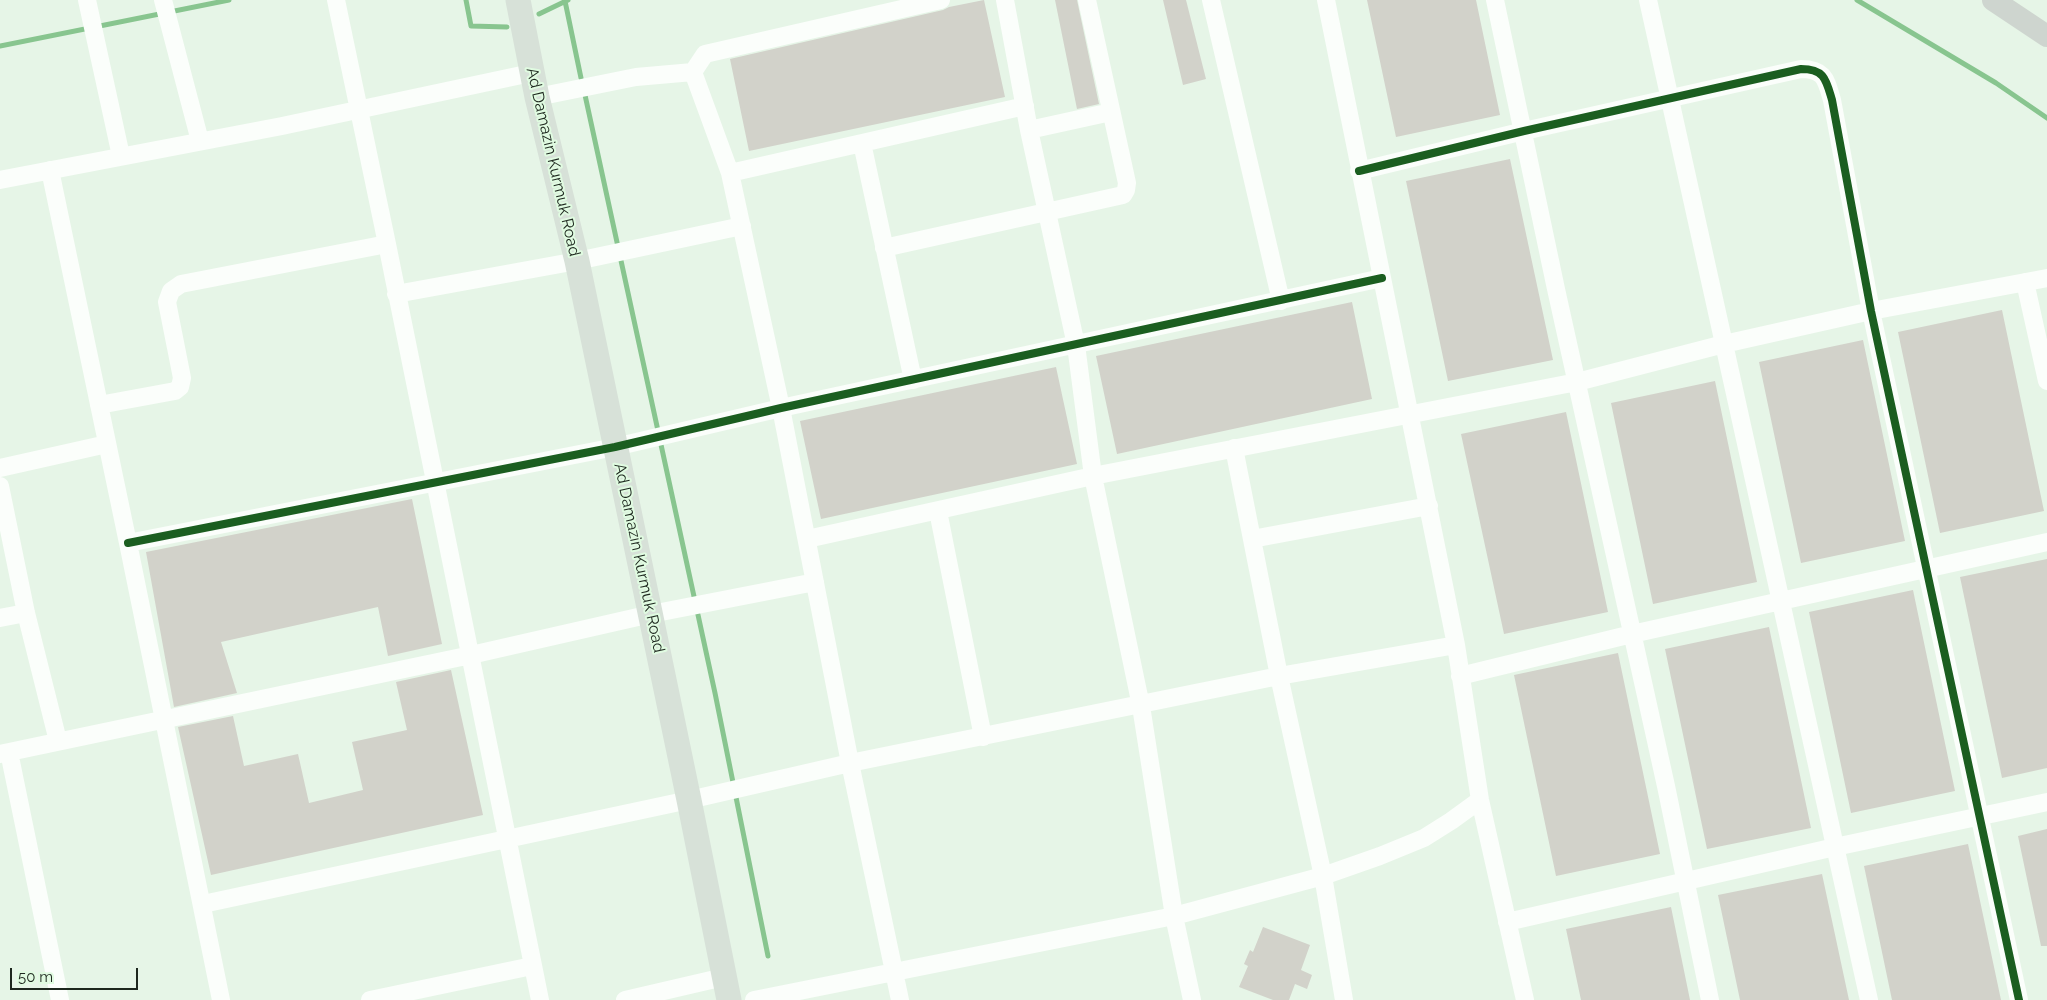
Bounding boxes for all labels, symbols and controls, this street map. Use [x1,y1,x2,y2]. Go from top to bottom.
street label: Ad Damazin Kurmuk Road [522,66,584,258]
street label: Ad Damazin Kurmuk Road [610,462,668,654]
scale bar [12,958,140,990]
text: 50 m [18,968,53,986]

